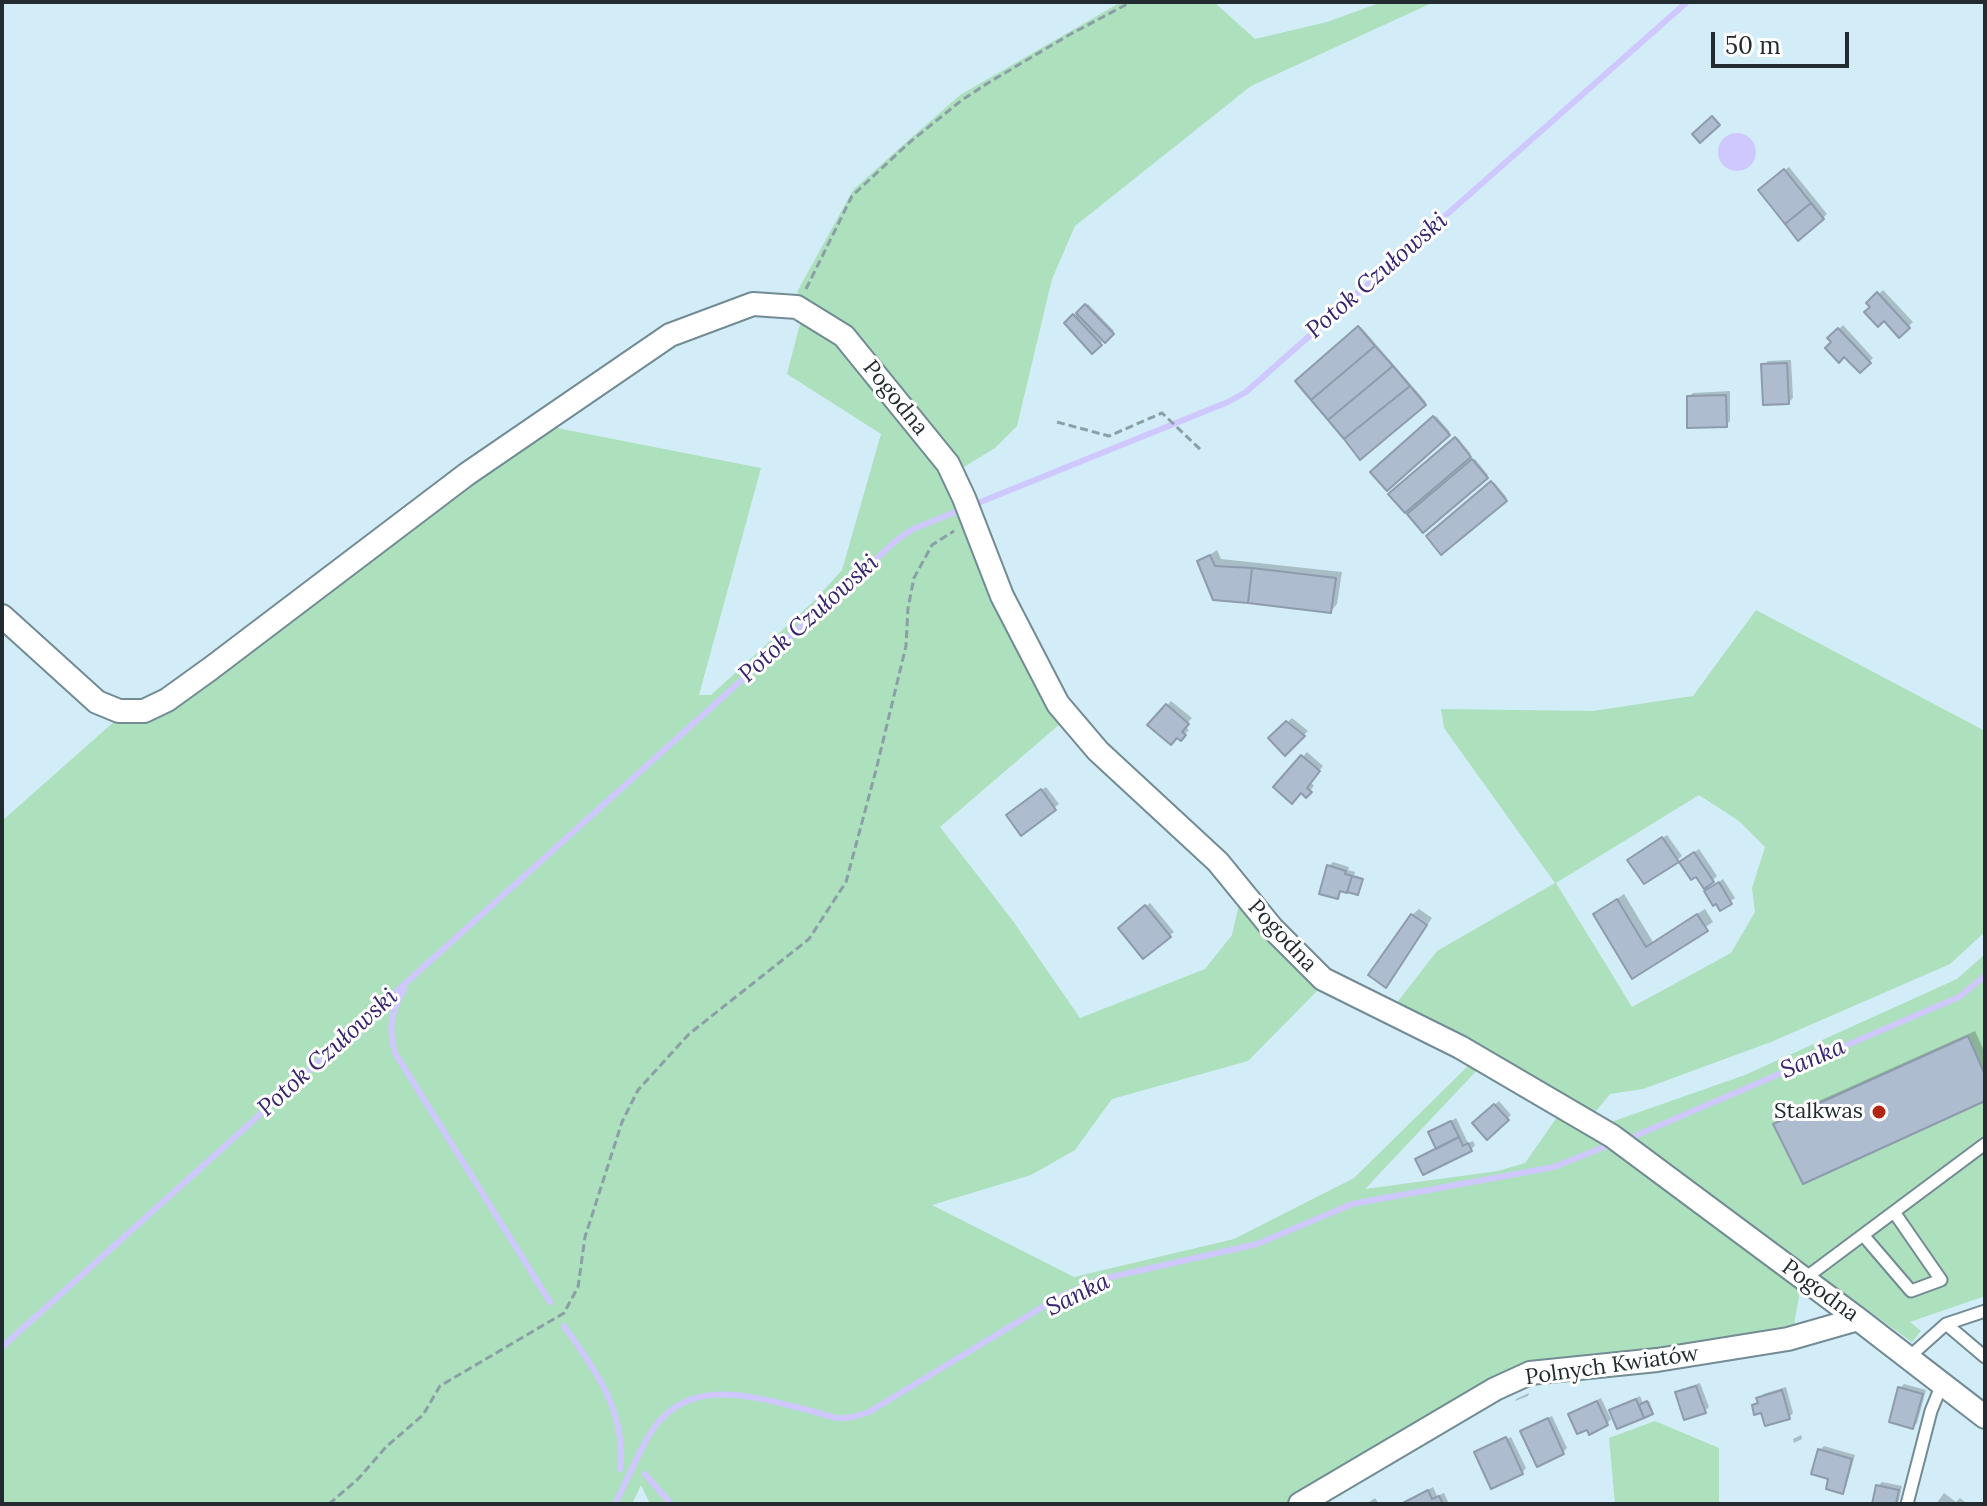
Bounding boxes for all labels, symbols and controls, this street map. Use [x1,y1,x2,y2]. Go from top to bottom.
scale bar [1715,16,1853,66]
text: 50 m [1725,30,1781,61]
water label: Potok Czułowski [1300,207,1454,345]
street label: Pogodna [857,355,933,441]
water label: Potok Czułowski [733,549,885,689]
street label: Pogodna [1242,895,1322,977]
water label: Potok Czułowski [252,983,404,1123]
water label: Sanka [1776,1033,1850,1085]
place label: Stalkwas [1774,1099,1863,1125]
marker: Stalkwas [1870,1103,1888,1121]
street label: Pogodna [1776,1254,1864,1328]
water label: Sanka [1042,1267,1114,1323]
street label: Polnych Kwiatów [1524,1341,1700,1391]

